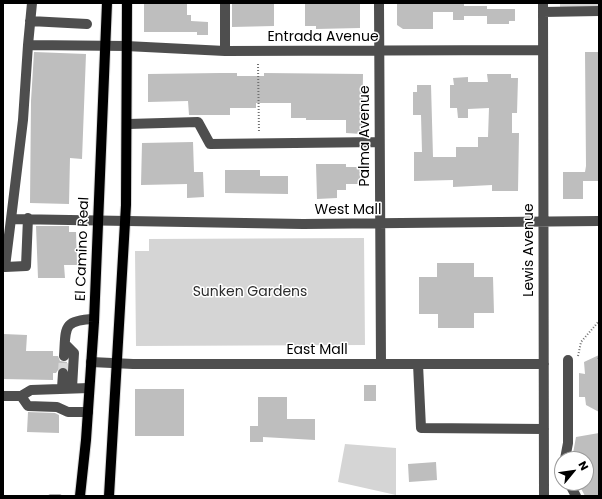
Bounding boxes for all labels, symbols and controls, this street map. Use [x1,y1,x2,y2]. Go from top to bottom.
street label: Entrada Avenue [267,29,379,45]
street label: Palma Avenue [357,85,373,187]
street label: El Camino Real [73,197,93,301]
street label: West Mall [315,202,381,218]
street label: Lewis Avenue [521,203,537,297]
park label: Sunken Gardens [193,284,307,300]
street label: East Mall [286,342,348,358]
north arrow [554,451,594,491]
text: N [575,458,593,473]

